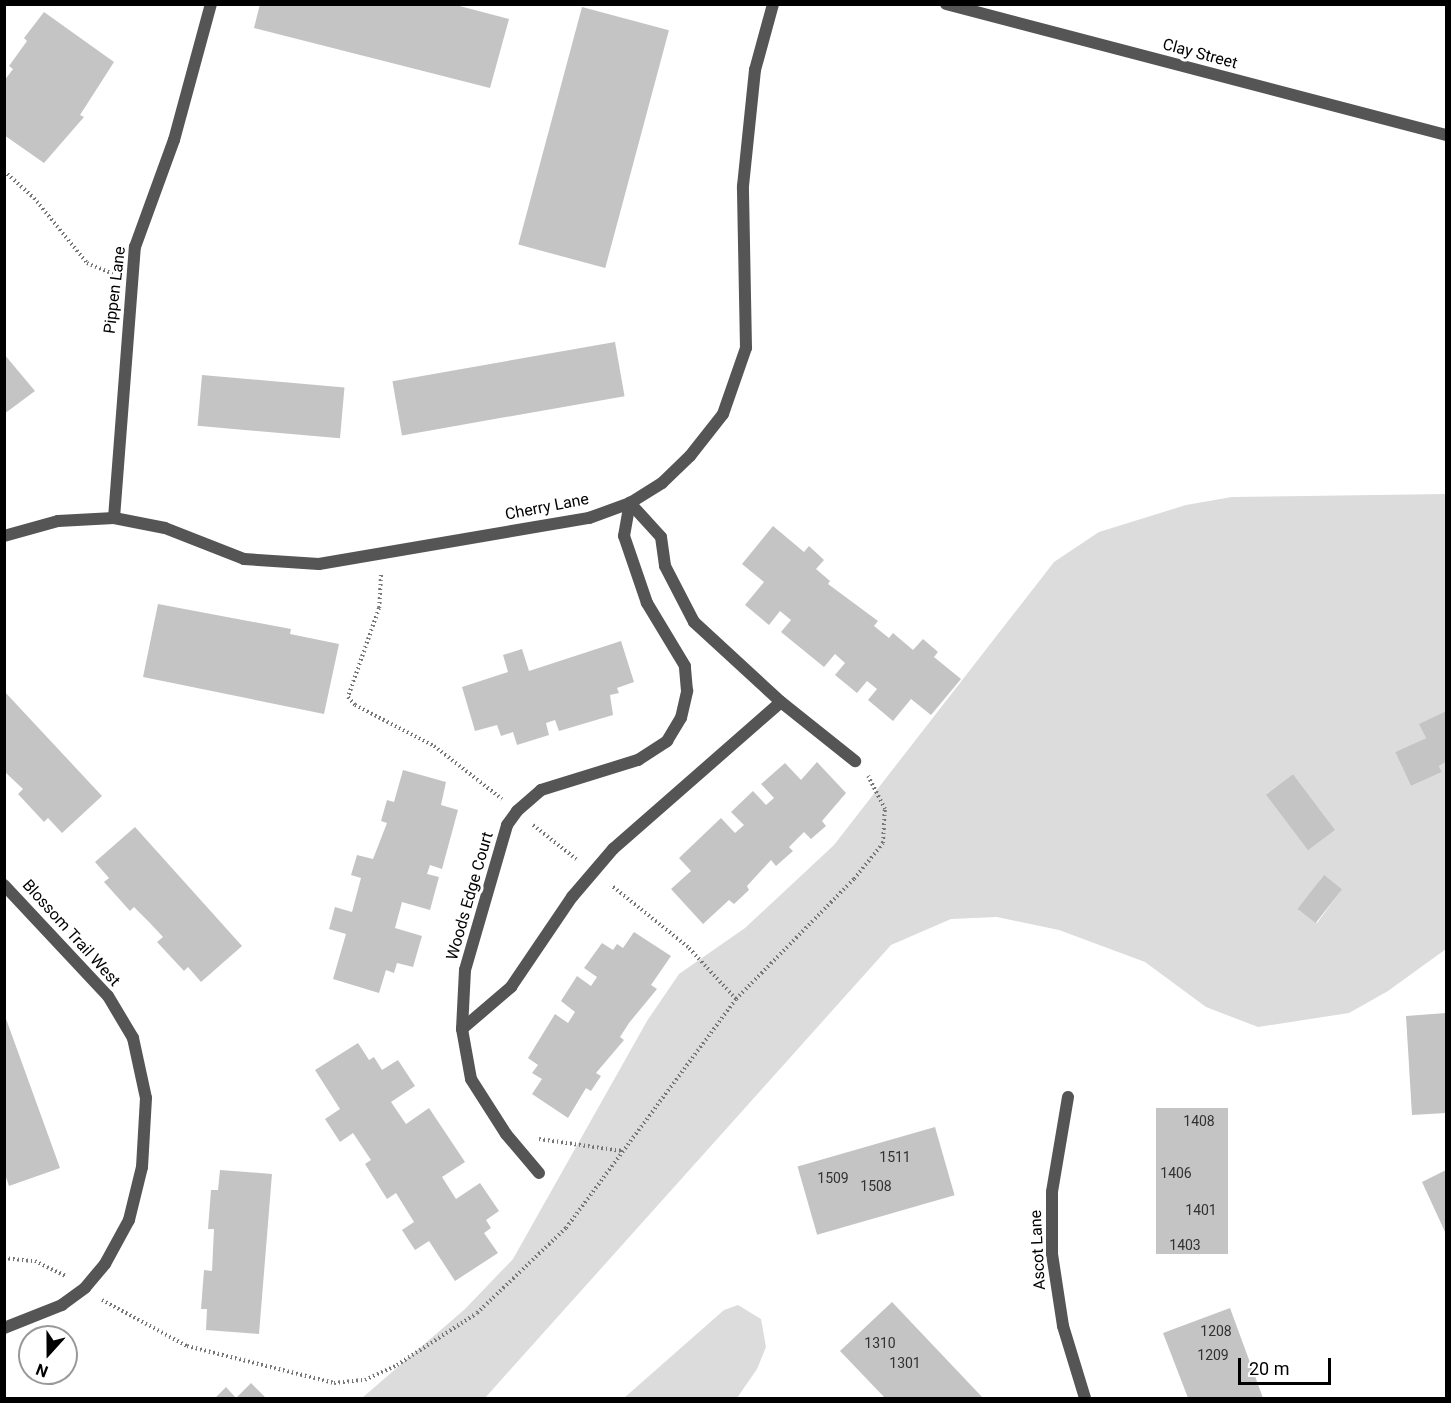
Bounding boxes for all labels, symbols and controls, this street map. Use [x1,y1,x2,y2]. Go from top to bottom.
street label: Clay Street [1161,35,1239,73]
street label: Pippen Lane [100,245,130,335]
street label: Cherry Lane [504,489,590,525]
street label: Woods Edge Court [443,830,497,962]
street label: Blossom Trail West [18,876,124,990]
house number: 1408 [1183,1113,1215,1129]
house number: 1511 [879,1149,911,1165]
house number: 1406 [1160,1165,1192,1181]
house number: 1509 [817,1170,849,1186]
house number: 1508 [860,1178,892,1194]
house number: 1401 [1185,1202,1217,1218]
street label: Ascot Lane [1026,1210,1050,1290]
house number: 1403 [1169,1237,1201,1253]
house number: 1208 [1200,1323,1232,1339]
north arrow [18,1325,78,1385]
house number: 1310 [864,1335,896,1351]
scale bar [1241,1346,1334,1384]
house number: 1209 [1197,1347,1229,1363]
house number: 1301 [889,1355,921,1371]
text: 20 m [1249,1358,1289,1379]
text: N [33,1360,51,1381]

